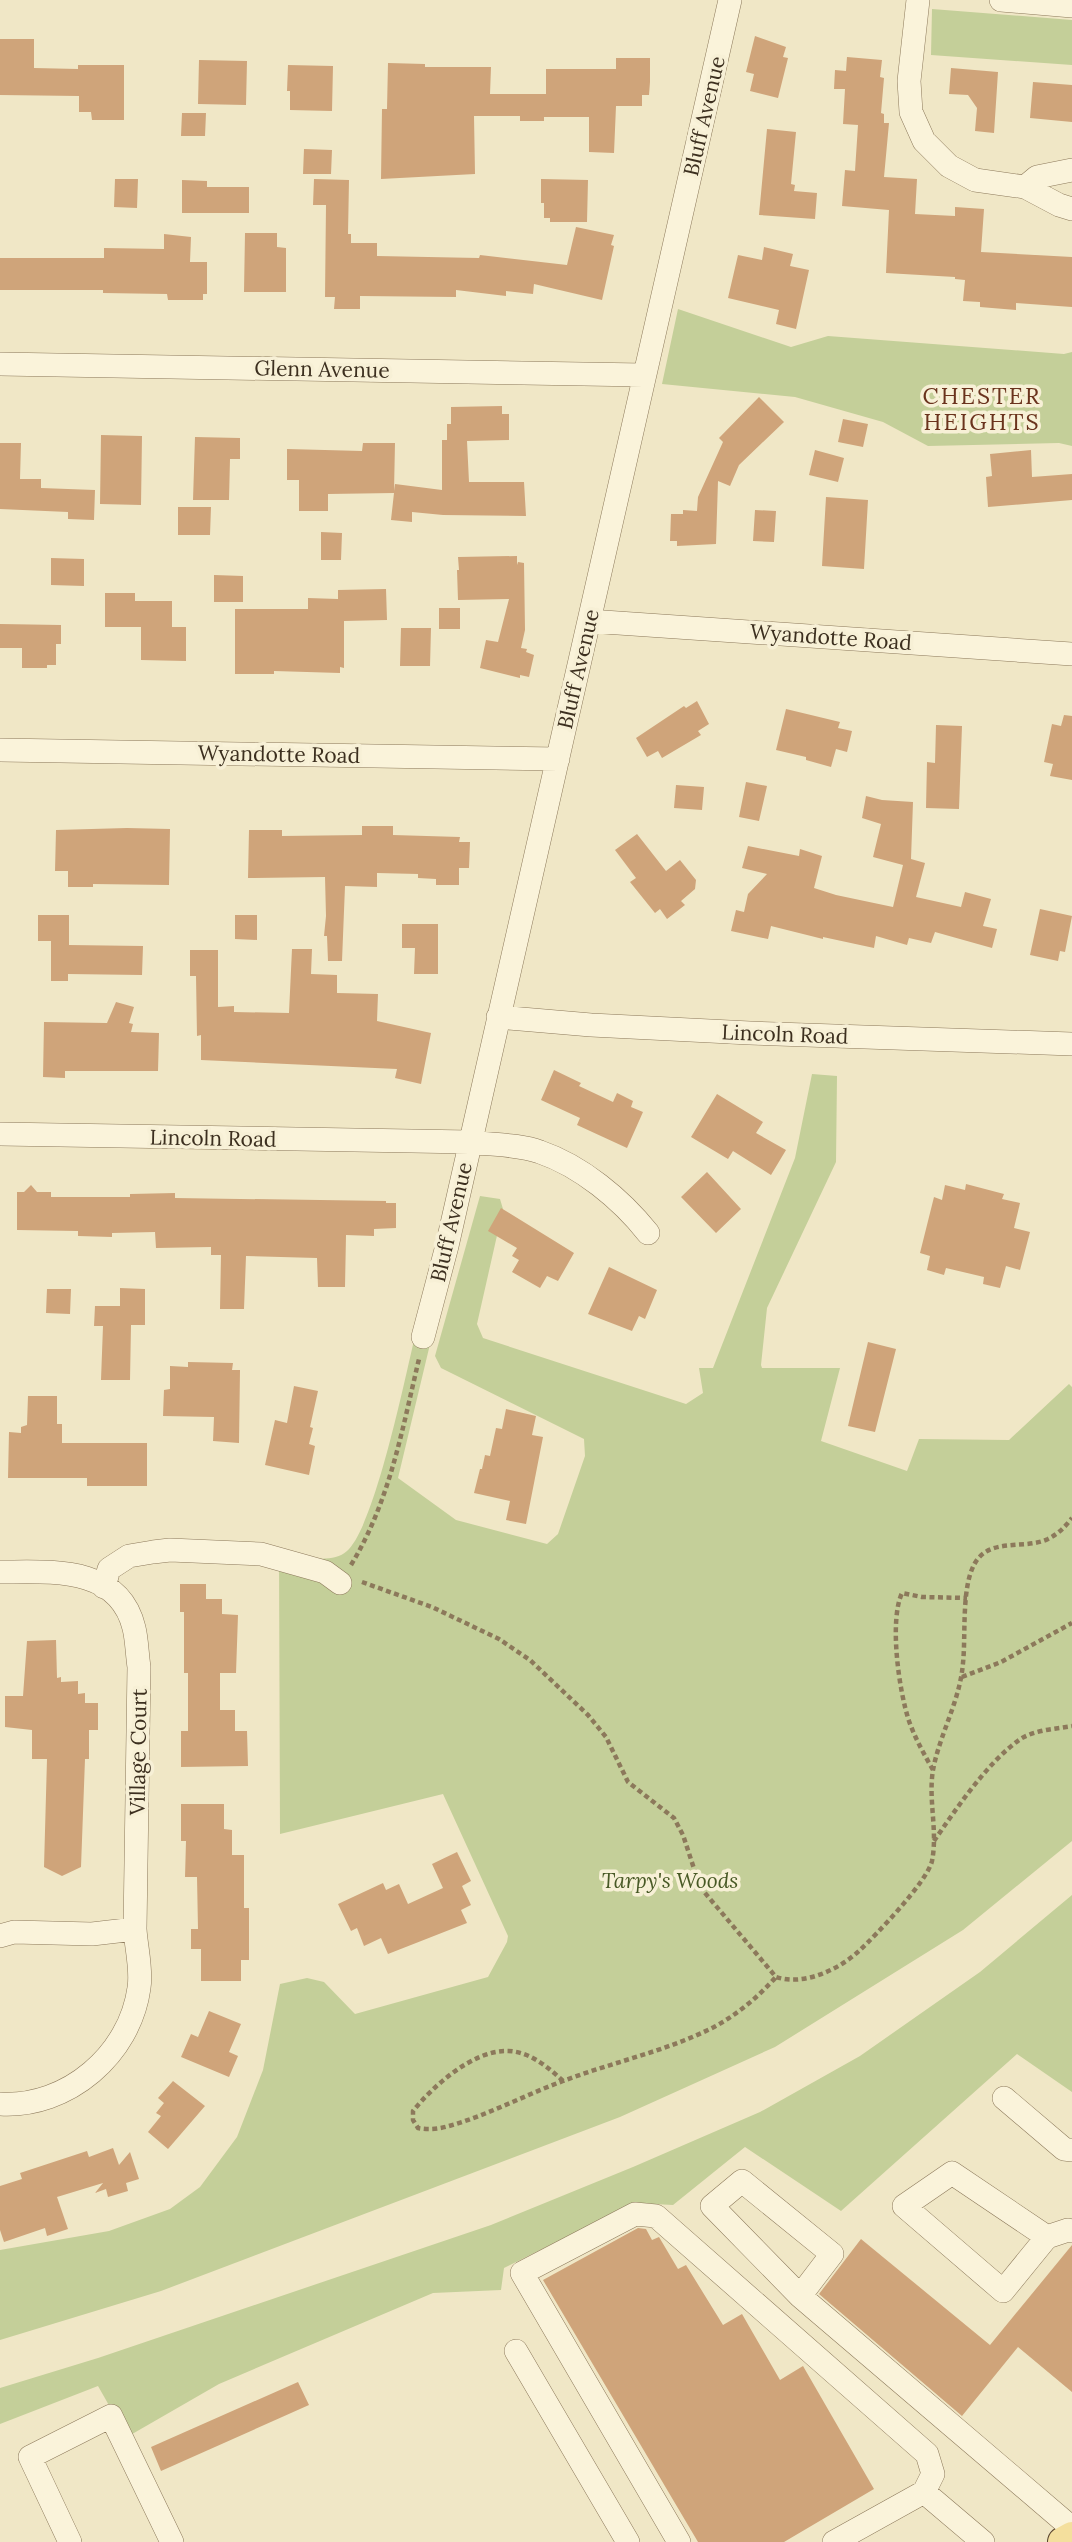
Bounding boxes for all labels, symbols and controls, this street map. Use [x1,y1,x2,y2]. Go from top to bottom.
street label: Bluff Avenue [677,53,731,179]
street label: Glenn Avenue [254,354,390,384]
district label: CHESTER HEIGHTS [923,381,1041,436]
street label: Bluff Avenue [551,606,605,732]
street label: Wyandotte Road [749,618,913,656]
street label: Wyandotte Road [198,739,360,769]
street label: Lincoln Road [721,1018,849,1050]
street label: Lincoln Road [149,1123,277,1153]
street label: Bluff Avenue [424,1159,478,1285]
street label: Village Court [123,1687,153,1817]
park label: Tarpy's Woods [602,1867,738,1894]

